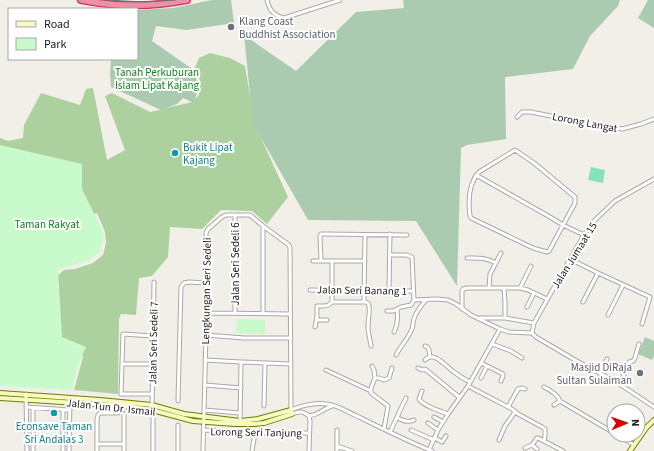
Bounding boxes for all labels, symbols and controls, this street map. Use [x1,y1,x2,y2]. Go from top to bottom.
legend [8,8,138,60]
place label: Klang Coast Buddhist Association [239,14,336,42]
text: Road [44,16,70,33]
marker: Klang Coast Buddhist Association [226,22,236,32]
text: Park [44,36,66,53]
park label: Tanah Perkuburan Islam Lipat Kajang [115,65,200,93]
street label: Lorong Langat [551,109,619,136]
place label: Bukit Lipat Kajang [183,140,233,168]
marker: Bukit Lipat Kajang [170,148,180,158]
park label: Taman Rakyat [15,217,80,232]
street label: Jalan Jumaat 15 [548,219,601,291]
street label: Jalan Seri Sedeli 6 [228,222,243,306]
street label: Lengkungan Seri Sedeli [198,237,215,345]
street label: Jalan Seri Banang 1 [317,282,407,299]
street label: Jalan Seri Sedeli 7 [145,301,162,385]
place label: Masjid DiRaja Sultan Sulaiman [556,360,632,388]
marker: Masjid DiRaja Sultan Sulaiman [635,368,645,378]
street label: Jalan Tun Dr. Ismail [66,395,156,420]
north arrow [606,403,646,443]
marker: Econsave Taman Sri Andalas 3 [49,408,59,418]
place label: Econsave Taman Sri Andalas 3 [16,419,92,447]
text: N [628,419,643,427]
street label: Lorong Seri Tanjung [210,424,302,441]

